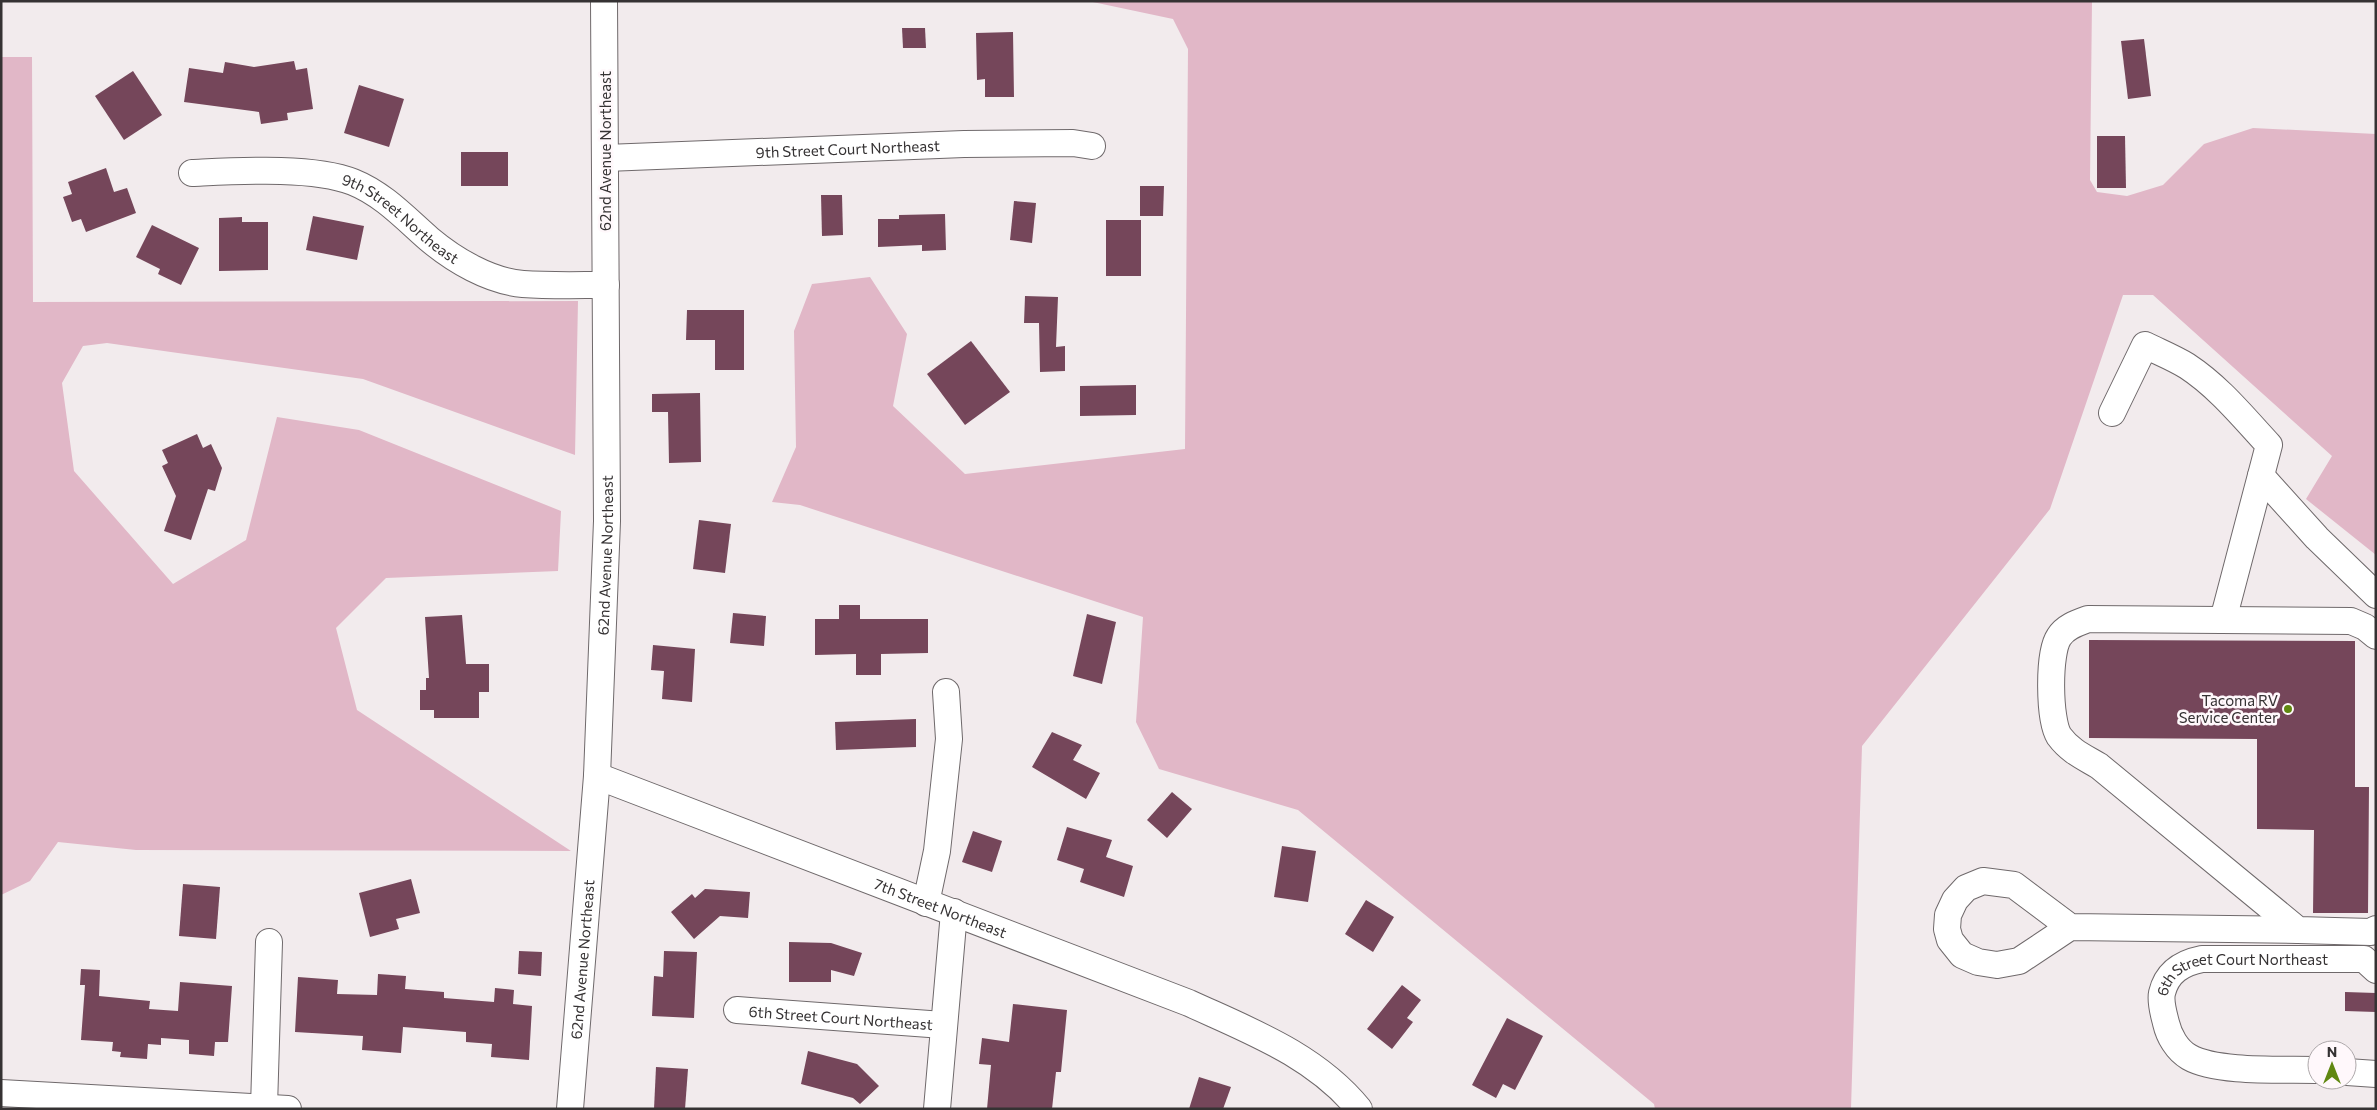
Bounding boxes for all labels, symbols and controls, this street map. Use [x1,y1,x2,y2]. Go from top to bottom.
street label: 62nd Avenue Northeast [596,71,614,231]
street label: 9th Street Court Northeast [755,136,940,161]
street label: 9th Street Northeast [340,170,462,267]
street label: 62nd Avenue Northeast [594,475,616,636]
place label: Tacoma RV Service Center [2179,691,2278,726]
marker: Tacoma RV Service Center [2282,703,2294,715]
street label: 7th Street Northeast [872,874,1009,941]
street label: 62nd Avenue Northeast [567,879,598,1040]
street label: 6th Street Court Northeast [2153,950,2328,998]
street label: 6th Street Court Northeast [748,1002,933,1033]
north arrow [2307,1040,2357,1090]
text: N [2327,1043,2337,1060]

